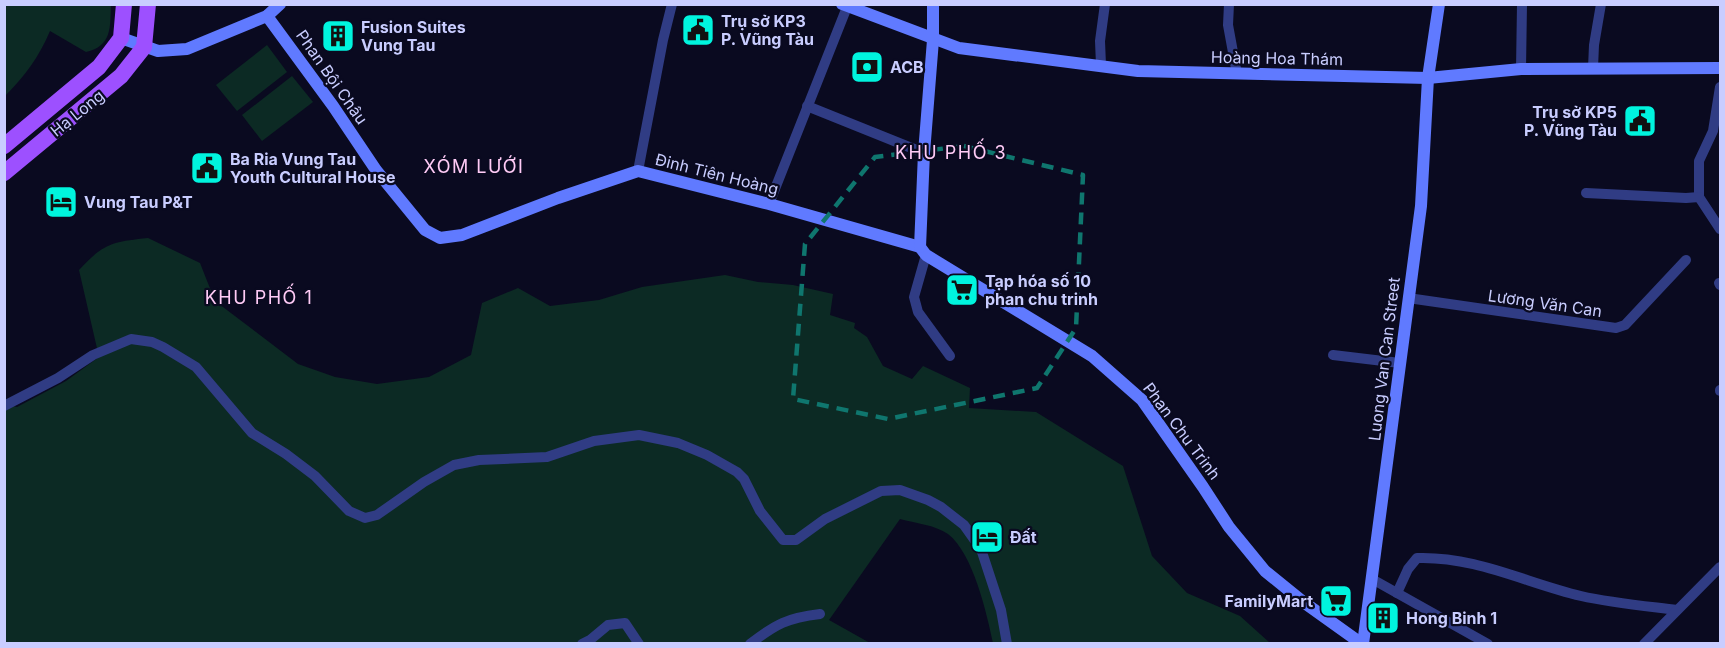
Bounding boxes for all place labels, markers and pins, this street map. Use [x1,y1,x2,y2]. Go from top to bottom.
place label: Trụ sở KP3 P. Vũng Tàu [721,11,814,49]
public building icon: Trụ sở KP3 P. Vũng Tàu [680,12,716,48]
place label: Fusion Suites Vung Tau [361,17,466,55]
building icon: Fusion Suites Vung Tau [320,18,356,54]
bank icon: ACB [849,49,885,85]
place label: ACB [890,57,924,77]
place label: Trụ sở KP5 P. Vũng Tàu [1524,102,1617,140]
public building icon: Trụ sở KP5 P. Vũng Tàu [1622,103,1658,139]
place label: Ba Ria Vung Tau Youth Cultural House [230,149,395,187]
public building icon: Ba Ria Vung Tau Youth Cultural House [189,150,225,186]
hotel icon: Vung Tau P&T [43,184,79,220]
place label: Vung Tau P&T [84,192,193,212]
place label: Tạp hóa số 10 phan chu trinh [985,271,1098,309]
supermarket icon: Tạp hóa số 10 phan chu trinh [944,272,980,308]
hotel icon: Đất [969,519,1005,555]
place label: Đất [1010,527,1037,547]
supermarket icon: FamilyMart [1318,583,1354,619]
place label: FamilyMart [1225,591,1313,611]
building icon: Hong Binh 1 [1365,600,1401,636]
place label: Hong Binh 1 [1406,608,1497,628]

